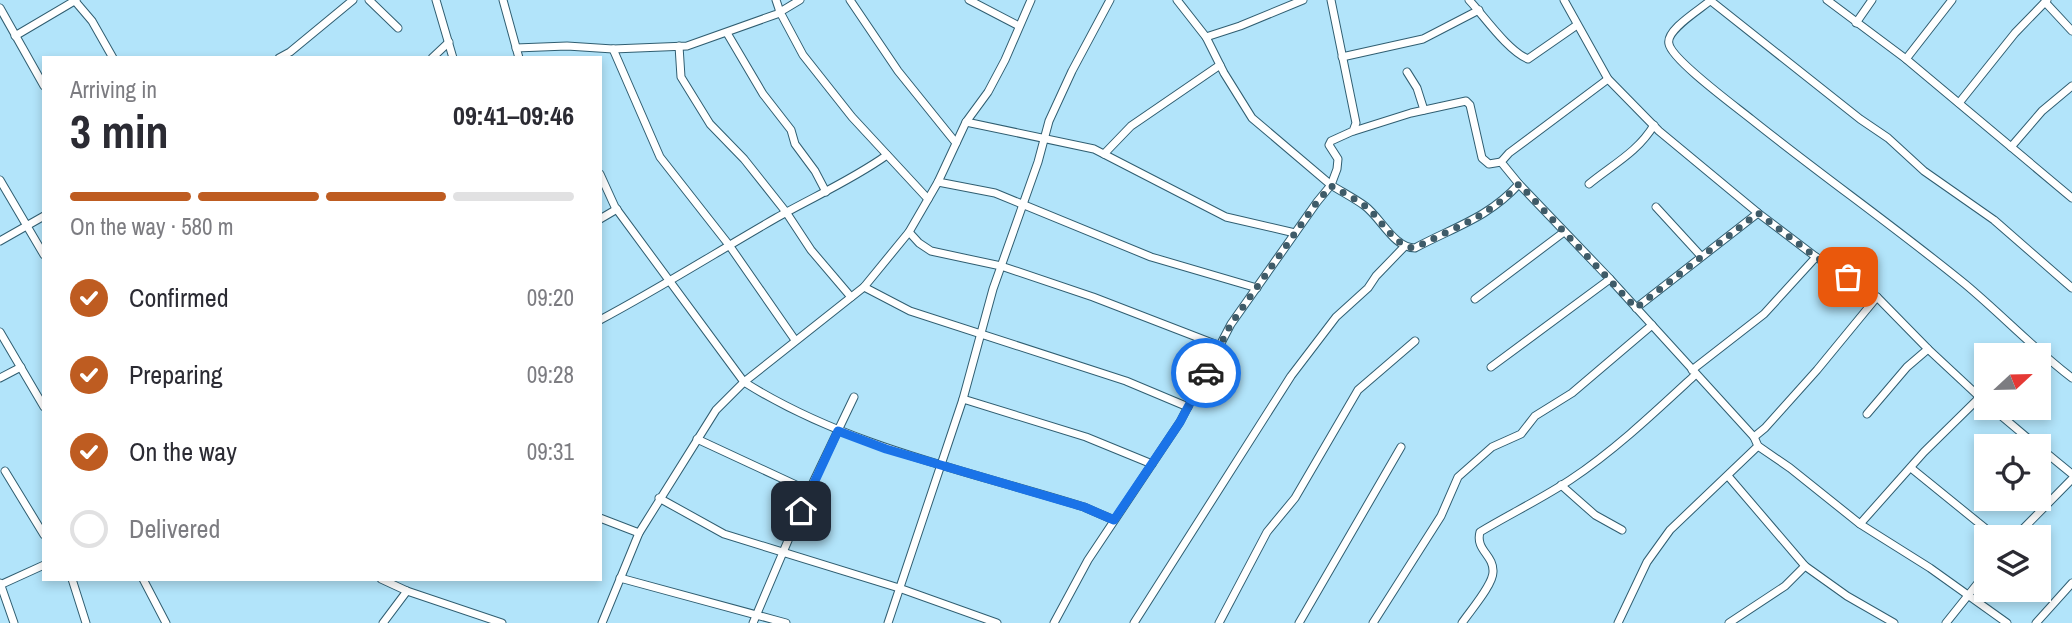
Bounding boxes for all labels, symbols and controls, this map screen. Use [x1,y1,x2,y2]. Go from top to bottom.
text: Arriving in [70,74,157,105]
text: 09:41–09:46 [453,98,574,133]
text: 3 min [70,100,169,162]
text: On the way · 580 m [70,211,234,242]
pin [1818,247,1878,307]
icon: bag [1829,258,1867,296]
icon: check [70,279,108,317]
text: Confirmed [129,280,229,315]
text: 09:20 [527,282,574,313]
courier [1171,338,1241,408]
north arrow [1974,343,2051,420]
map controls [1974,343,2051,602]
icon: car [1187,354,1225,392]
icon: check [70,356,108,394]
text: Preparing [129,357,223,392]
text: 09:28 [527,359,574,390]
icon: check [70,433,108,471]
text: On the way [129,434,237,469]
button: locate [1974,434,2051,511]
text: 09:31 [527,436,574,467]
pin [771,481,831,541]
icon: home [782,492,820,530]
text: Delivered [129,511,220,546]
button: layers [1974,525,2051,602]

